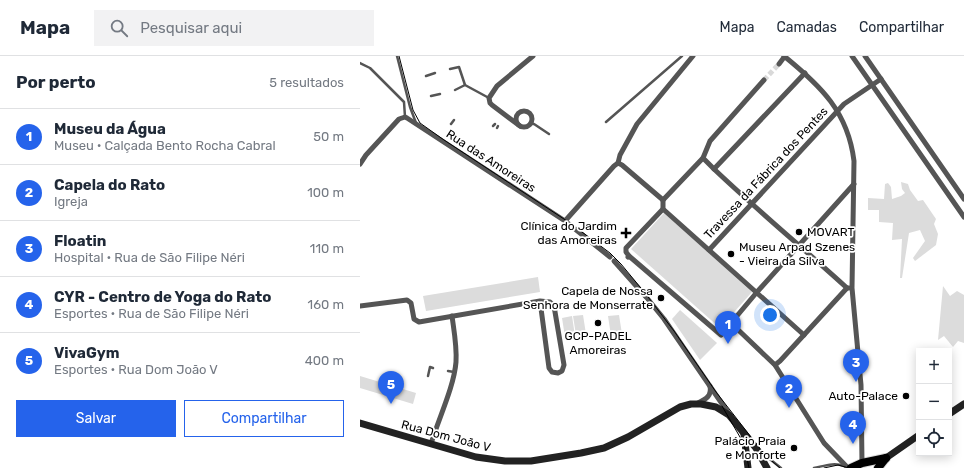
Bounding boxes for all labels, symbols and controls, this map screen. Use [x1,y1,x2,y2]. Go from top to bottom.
search box [94,10,374,46]
text: Mapa [20,16,70,39]
icon: search [108,17,130,39]
text: Pesquisar aqui [140,19,242,37]
text: Mapa [720,19,755,36]
text: Camadas [777,19,837,36]
text: Compartilhar [859,19,944,36]
text: Por perto [16,72,96,92]
text: 5 resultados [269,75,344,90]
street label: Travessa da Fábrica dos Pentes [701,104,831,242]
text: Museu da Água [54,120,166,138]
street label: Rua das Amoreiras [444,127,538,195]
text: 1 [26,129,32,144]
text: 50 m [313,129,344,144]
text: Museu · Calçada Bento Rocha Cabral [54,138,276,153]
text: Capela do Rato [54,176,165,194]
text: 2 [25,185,33,200]
text: 100 m [307,185,344,200]
text: Igreja [54,194,88,209]
place label: Clínica do Jardim das Amoreiras [521,219,617,247]
place label: MOVART [807,225,854,239]
marker: Clínica do Jardim das Amoreiras [620,227,632,239]
marker: MOVART [794,227,804,237]
text: Floatin [54,232,106,250]
place label: Museu Arpad Szenes - Vieira da Silva [739,240,855,268]
text: 3 [25,241,33,256]
text: 110 m [310,241,344,256]
marker: Museu Arpad Szenes - Vieira da Silva [726,249,736,259]
text: Hospital · Rua de São Filipe Néri [54,250,245,265]
place label: Capela de Nossa Senhora de Monserrate [523,284,653,312]
text: CYR - Centro de Yoga do Rato [54,288,271,306]
marker: Capela de Nossa Senhora de Monserrate [656,293,666,303]
text: 4 [25,297,33,312]
text: 160 m [308,297,344,312]
your location [760,305,780,325]
text: Esportes · Rua de São Filipe Néri [54,306,249,321]
pin: 1 [715,311,741,344]
marker: GCP-PADEL Amoreiras [593,318,603,328]
place label: GCP-PADEL Amoreiras [565,329,632,357]
text: VivaGym [54,344,119,362]
map controls [916,348,952,456]
button: + [916,348,952,384]
pin: 3 [843,349,869,382]
text: 5 [25,353,33,368]
text: 400 m [305,353,344,368]
text: Esportes · Rua Dom João V [54,362,218,377]
pin: 5 [378,371,404,404]
pin: 2 [776,375,802,408]
button: − [916,384,952,420]
place label: Auto-Palace [828,389,898,403]
marker: Auto-Palace [901,391,911,401]
button: Salvar [16,400,176,437]
button: Compartilhar [184,400,344,437]
pin: 4 [840,411,866,444]
street label: Rua Dom João V [400,417,492,455]
button: locate [916,420,952,456]
place label: Palácio Praia e Monforte [715,434,786,462]
marker: Palácio Praia e Monforte [789,443,799,453]

